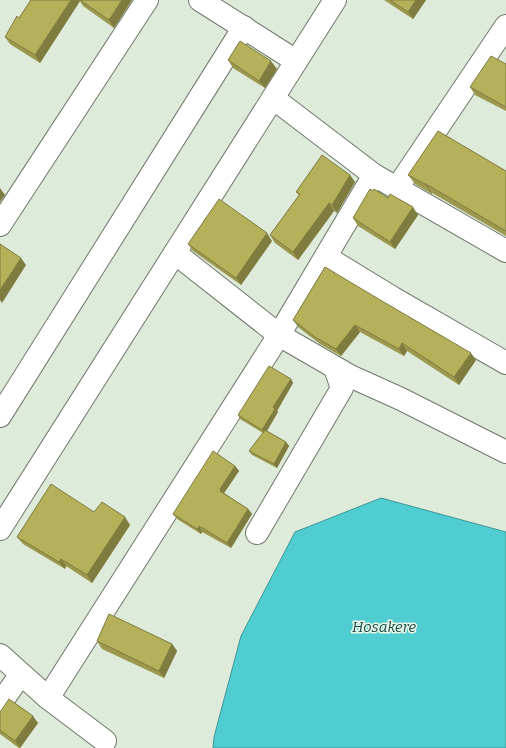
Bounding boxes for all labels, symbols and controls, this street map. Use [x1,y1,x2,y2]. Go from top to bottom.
water label: Hosakere [352,618,417,636]

